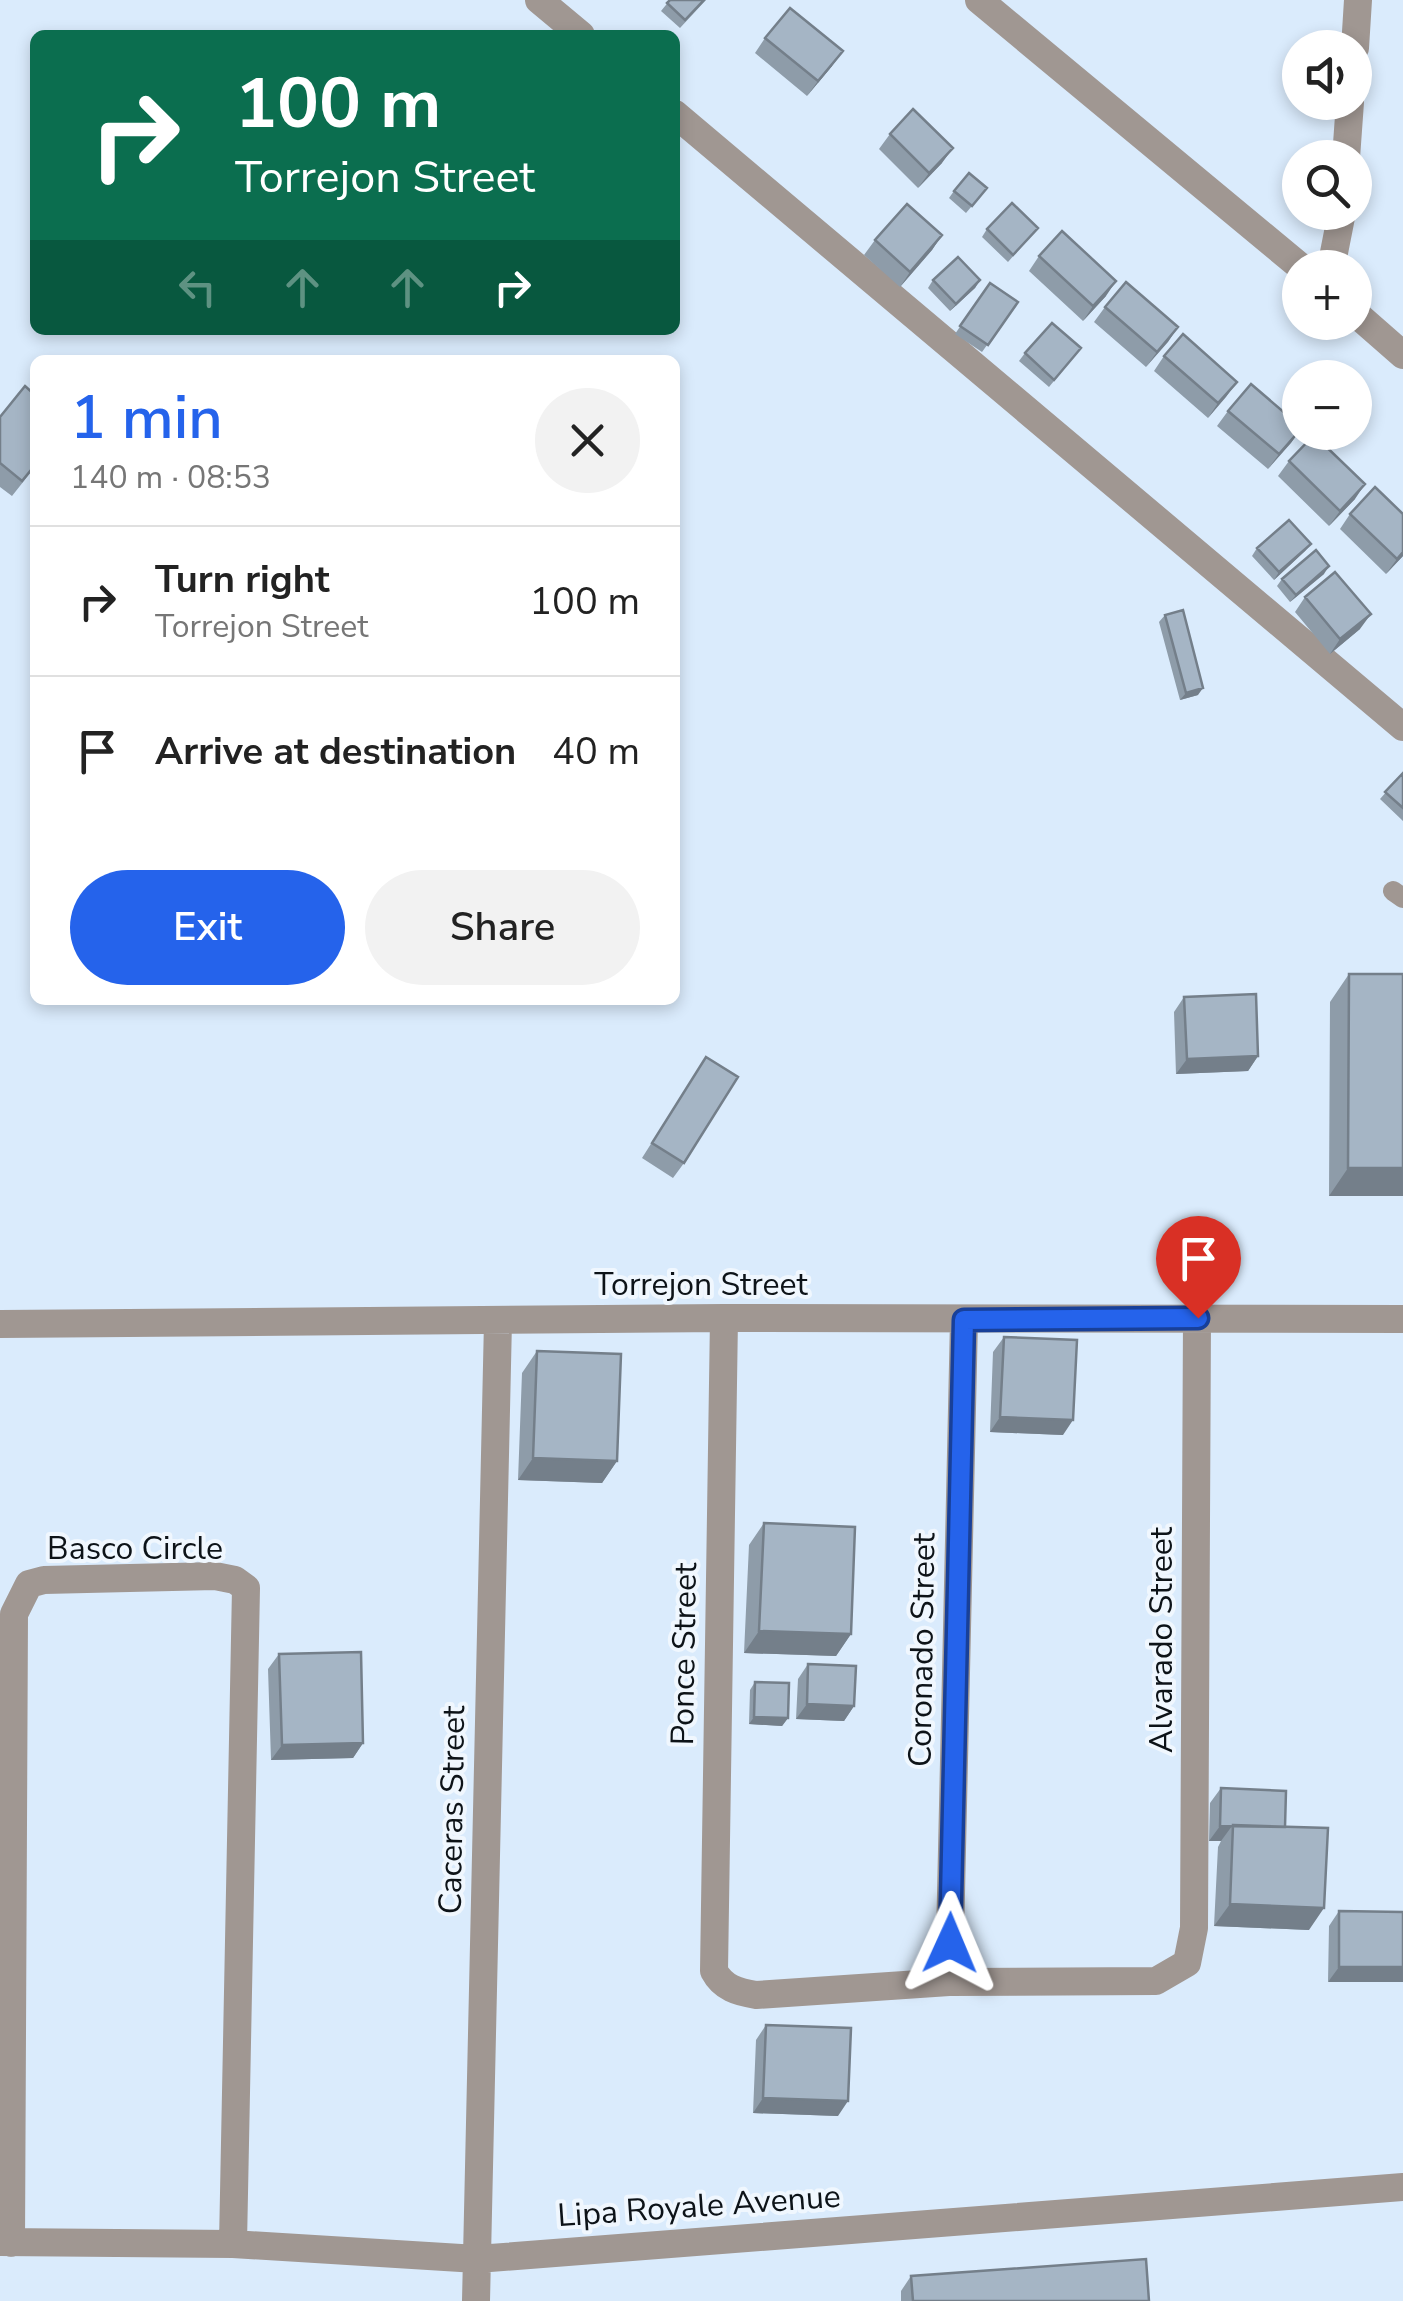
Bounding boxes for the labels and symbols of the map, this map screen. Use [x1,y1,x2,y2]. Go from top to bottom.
pin [1156,1216,1241,1319]
street label: Torrejon Street [594,1263,808,1306]
street label: Alvarado Street [1140,1526,1183,1753]
street label: Basco Circle [47,1527,223,1570]
street label: Coronado Street [898,1532,946,1768]
street label: Ponce Street [661,1562,707,1746]
street label: Caceras Street [429,1705,475,1915]
position arrow [898,1891,1002,1995]
street label: Lipa Royale Avenue [556,2175,842,2237]

